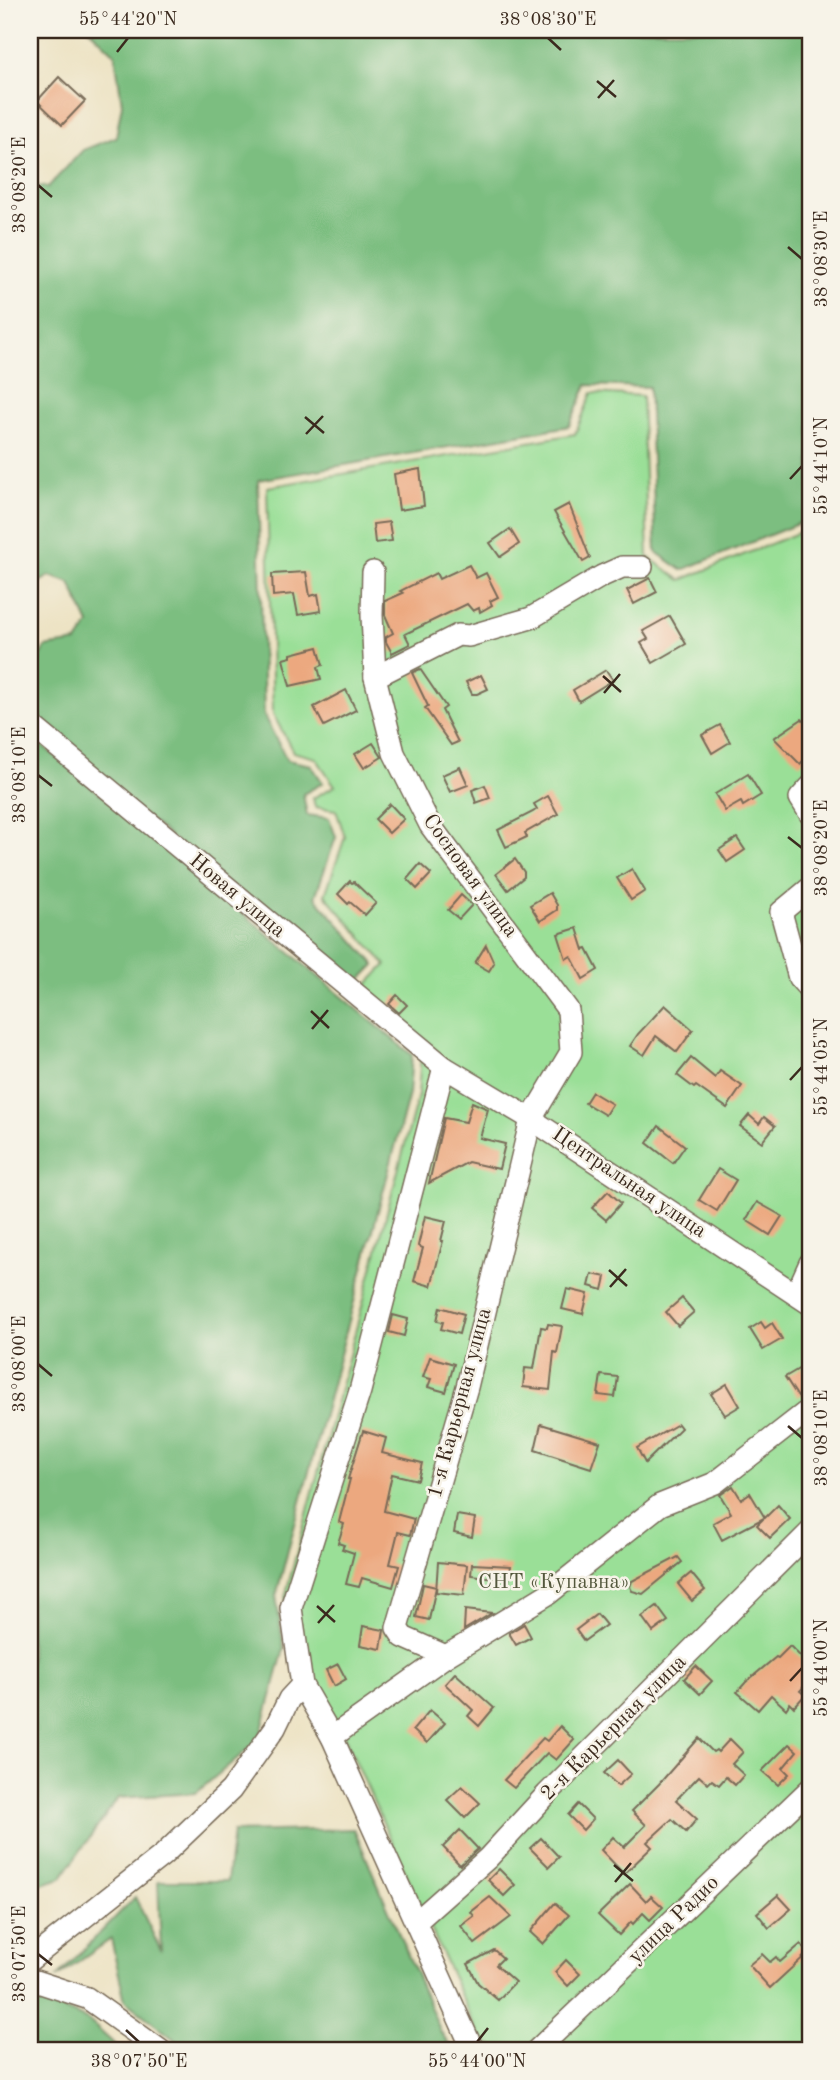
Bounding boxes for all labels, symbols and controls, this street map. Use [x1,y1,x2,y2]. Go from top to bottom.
text: 55°44'20"N [79,11,177,29]
text: 38°08'30"E [500,11,596,29]
text: 38°08'20"E [11,137,29,233]
text: 38°08'30"E [813,211,831,307]
text: 55°44'10"N [813,417,831,515]
text: 38°08'10"E [11,727,29,823]
text: 38°08'20"E [813,800,831,896]
street label: Сосновая улица [418,811,522,941]
street label: Новая улица [185,850,289,942]
text: 55°44'05"N [813,1018,831,1116]
street label: Центральная улица [548,1124,710,1242]
street label: 1-я Карьерная улица [424,1306,496,1500]
text: 38°08'00"E [11,1316,29,1412]
text: 38°08'10"E [813,1390,831,1486]
park label: СНТ «Купавна» [478,1572,630,1593]
text: 55°44'00"N [813,1619,831,1717]
street label: 2-я Карьерная улица [537,1651,691,1805]
street label: улица Радио [625,1872,723,1968]
text: 38°07'50"E [11,1906,29,2002]
text: 38°07'50"E [91,2053,187,2071]
text: 55°44'00"N [428,2053,526,2071]

